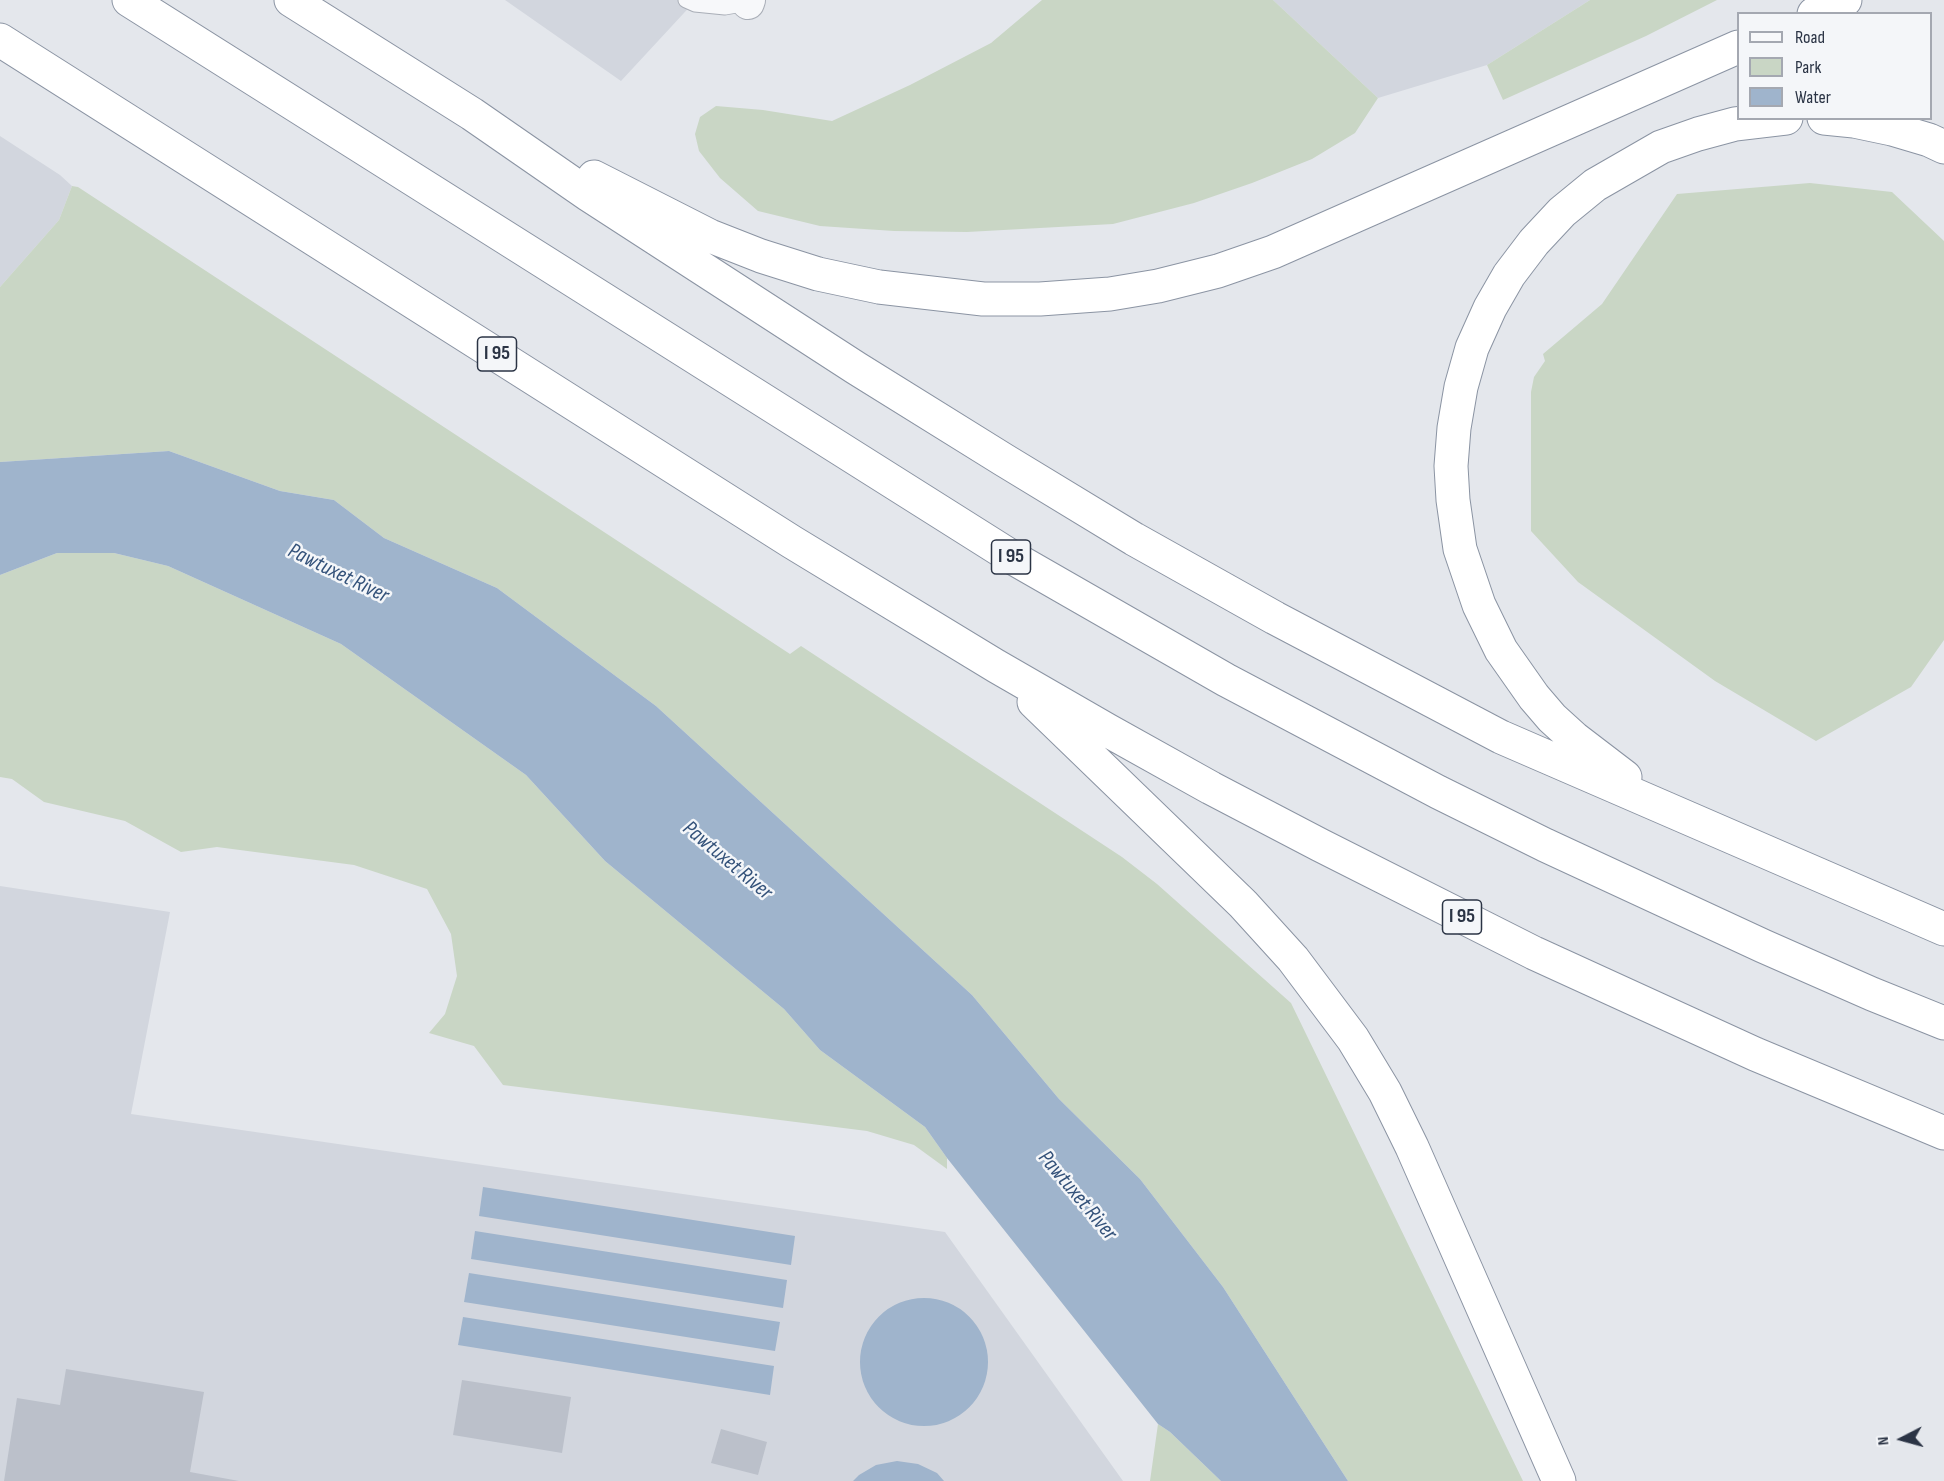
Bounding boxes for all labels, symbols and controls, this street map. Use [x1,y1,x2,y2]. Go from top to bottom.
legend [1737,12,1932,120]
text: Road [1795,27,1825,48]
text: Park [1795,57,1821,78]
text: Water [1795,87,1831,108]
road number: I 95 [478,337,516,371]
water label: Pawtuxet River [283,538,393,610]
road number: I 95 [992,540,1030,574]
water label: Pawtuxet River [677,816,777,906]
road number: I 95 [1442,900,1482,934]
water label: Pawtuxet River [1032,1146,1122,1246]
north arrow [1872,1409,1932,1469]
text: N [1874,1436,1893,1446]

